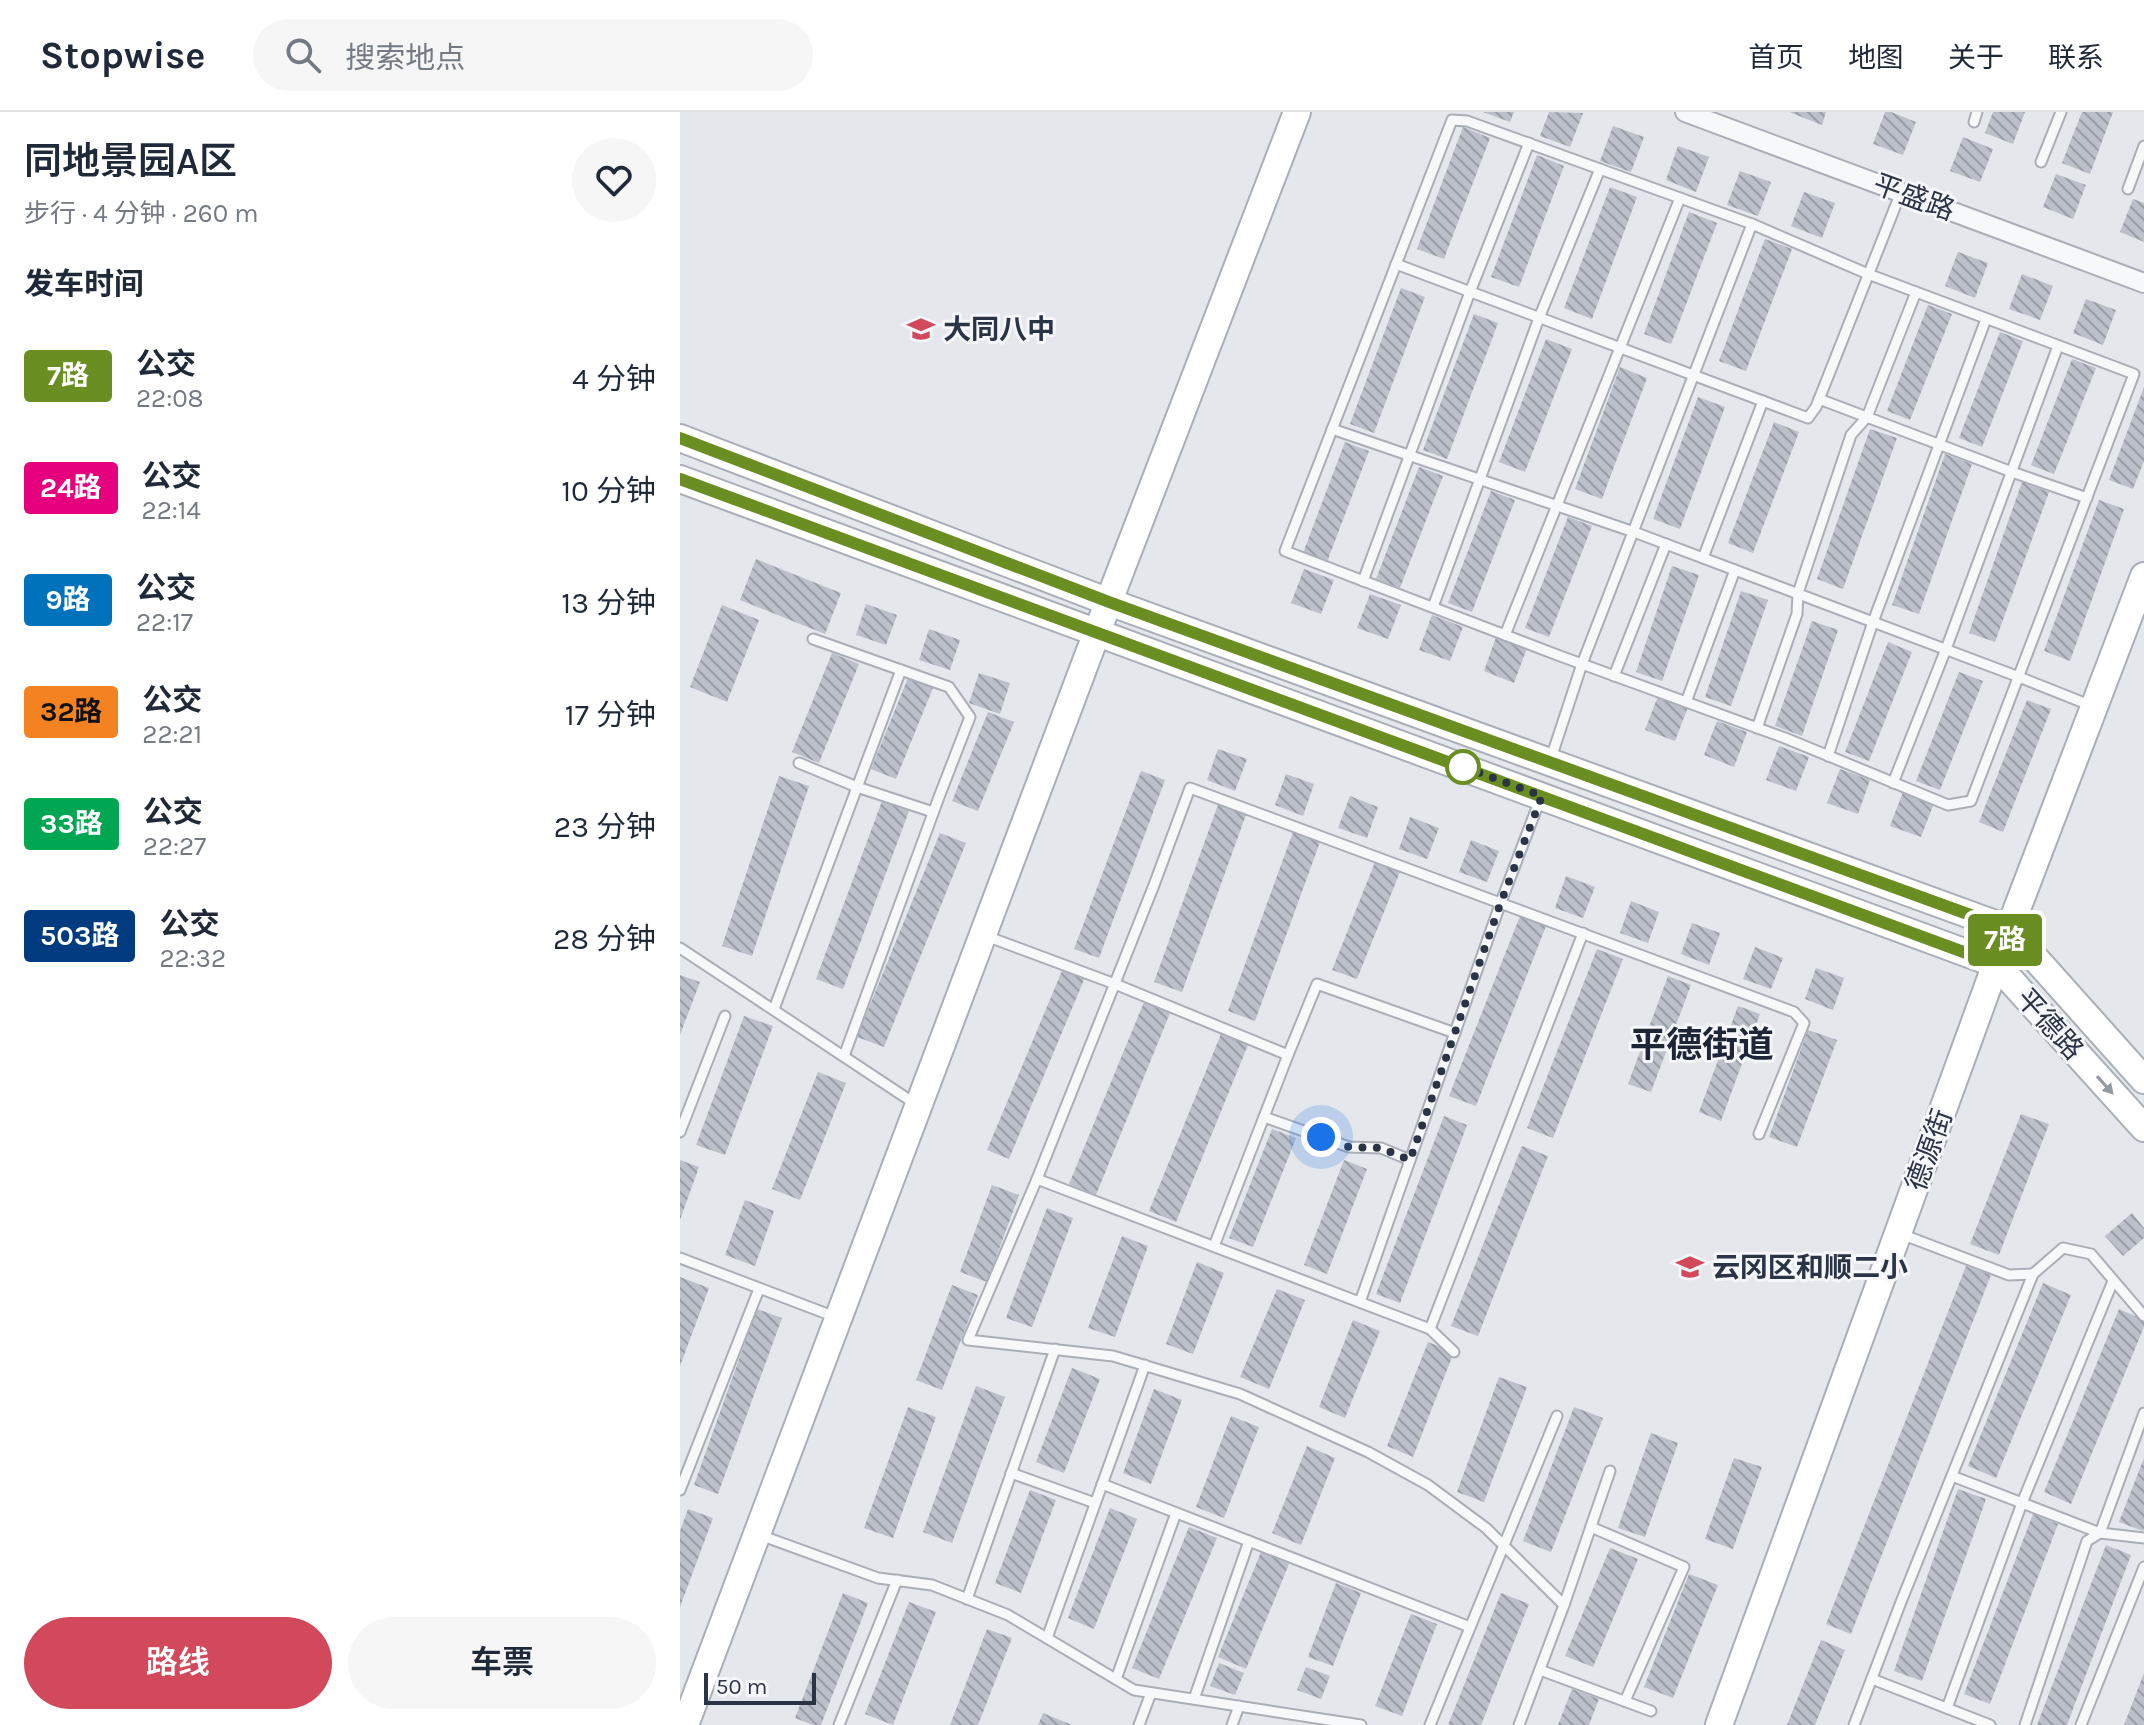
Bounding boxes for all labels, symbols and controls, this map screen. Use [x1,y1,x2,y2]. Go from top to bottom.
search box [253,19,813,91]
text: Stopwise [40,33,205,78]
icon: search [281,33,325,77]
text: 搜索地点 [345,40,465,76]
text: 首页 [1748,41,1804,74]
text: 地图 [1848,41,1904,74]
text: 关于 [1948,41,2004,74]
text: 联系 [2048,41,2104,74]
button: heart [572,138,656,222]
text: 同地景园A区 [24,139,237,184]
street label: 平盛路 [1869,167,1959,227]
text: 步行 · 4 分钟 · 260 m [24,198,259,229]
text: 发车时间 [24,266,144,302]
place label: 大同八中 [943,313,1055,346]
school or university icon: 大同八中 [906,314,936,344]
text: 公交 [136,346,196,382]
text: 7路 [47,359,89,392]
text: 4 分钟 [572,361,656,397]
text: 22:08 [136,383,204,414]
text: 公交 [142,458,202,494]
text: 24路 [40,471,102,504]
text: 10 分钟 [561,473,656,509]
text: 22:14 [142,495,201,526]
text: 公交 [136,570,196,606]
text: 9路 [45,583,91,616]
text: 13 分钟 [561,585,656,621]
text: 22:17 [136,607,193,638]
text: 公交 [142,682,202,718]
text: 32路 [40,695,102,728]
text: 17 分钟 [565,697,656,733]
text: 22:21 [142,719,202,750]
unlabelled marker [1446,750,1480,784]
text: 公交 [143,794,203,830]
text: 33路 [40,807,103,840]
text: 23 分钟 [554,809,656,845]
text: 22:27 [143,831,206,862]
text: 公交 [159,906,219,942]
line badge: 7路 [1969,914,2041,966]
text: 503路 [40,919,119,952]
text: 28 分钟 [553,921,656,957]
text: 7路 [1984,923,2026,956]
text: 22:32 [159,943,226,974]
street label: 平德路 [2010,982,2090,1066]
district label: 平德街道 [1630,1024,1774,1066]
one-way arrow [2095,1075,2113,1094]
street label: 德源街 [1899,1105,1959,1195]
your location [1301,1117,1341,1157]
place label: 云冈区和顺二小 [1712,1251,1908,1284]
school or university icon: 云冈区和顺二小 [1675,1252,1705,1282]
button: 路线 [24,1617,332,1709]
button: 车票 [348,1617,656,1709]
scale bar [704,1669,816,1705]
text: 50 m [716,1674,767,1700]

